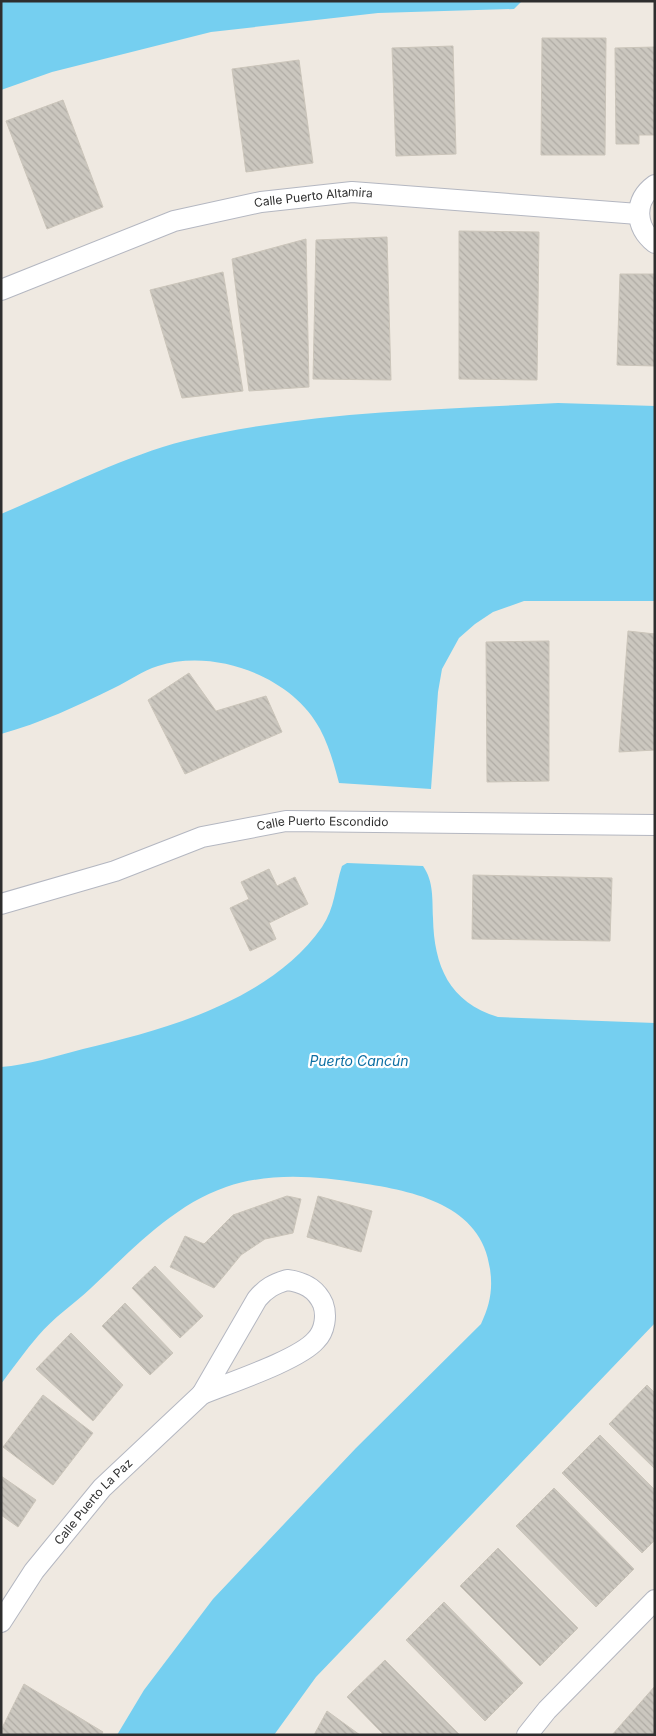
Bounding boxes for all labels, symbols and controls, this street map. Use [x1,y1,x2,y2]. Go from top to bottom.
street label: Calle Puerto Altamira [252,184,373,210]
street label: Calle Puerto Escondido [255,813,389,833]
water label: Puerto Cancún [309,1052,409,1069]
street label: Calle Puerto La Paz [51,1455,135,1548]

